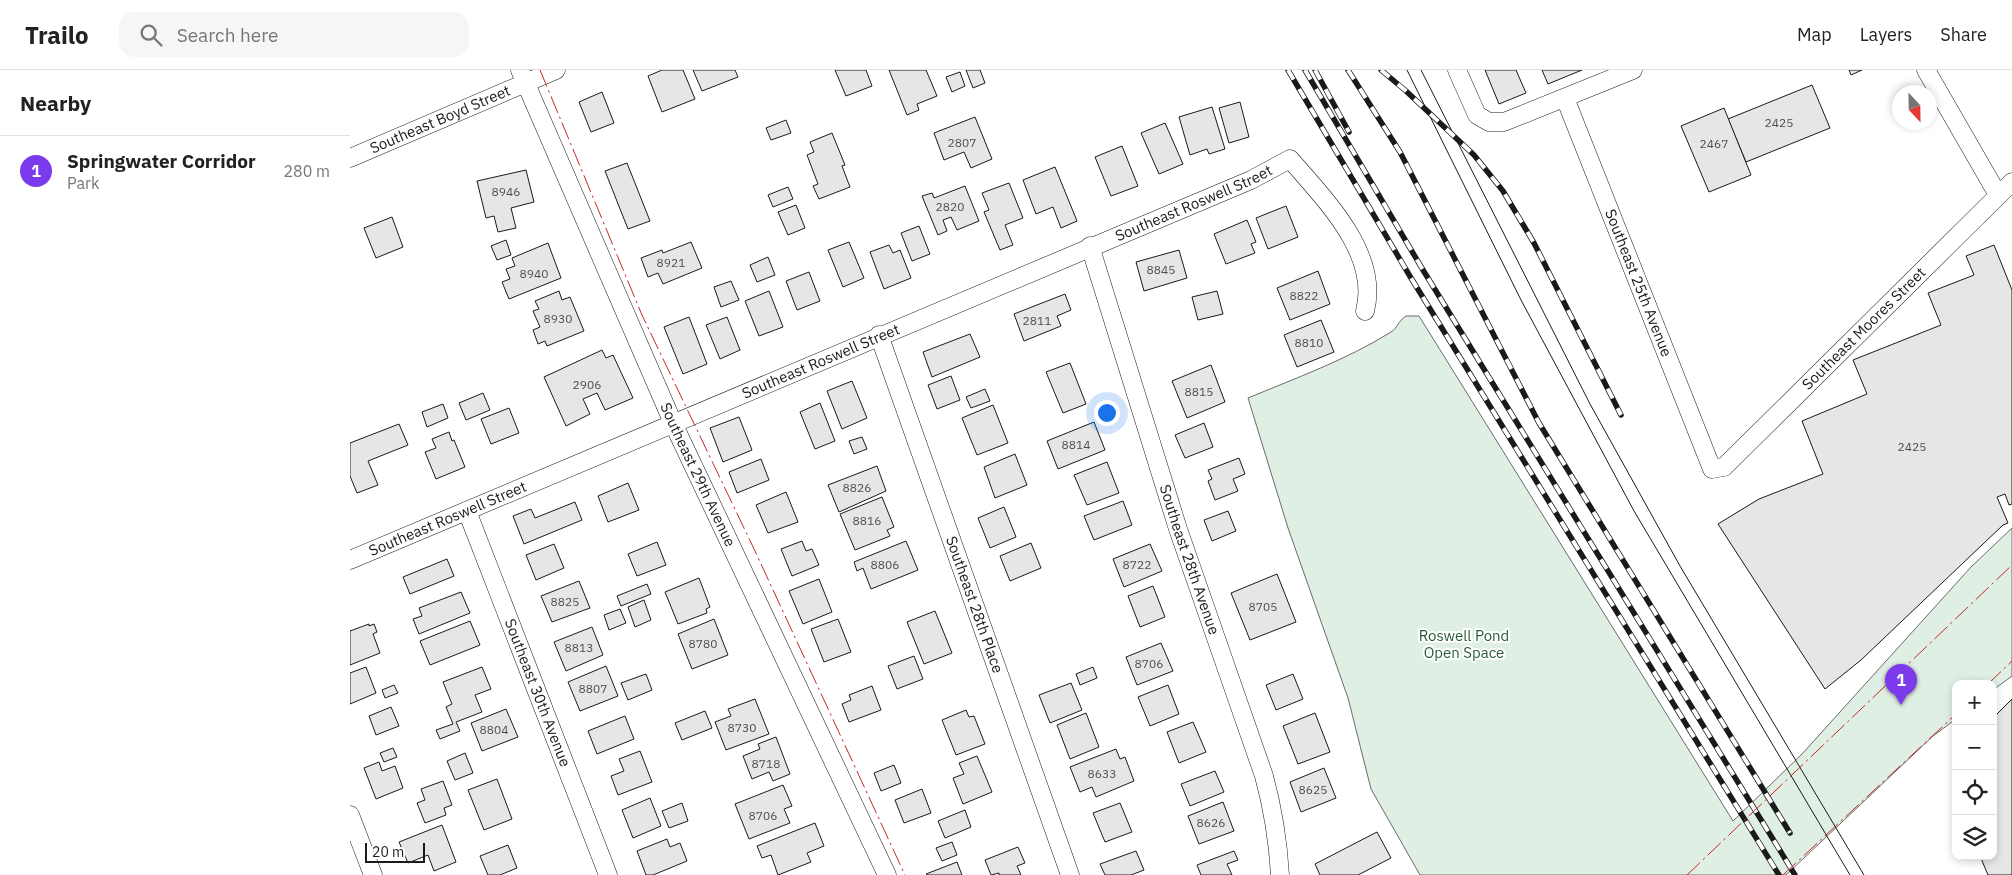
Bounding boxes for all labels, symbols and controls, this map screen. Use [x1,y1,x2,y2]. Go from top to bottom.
search box [119,12,469,57]
text: Trailo [25,19,89,51]
icon: search [137,21,165,49]
text: Search here [177,23,278,47]
text: Map [1797,23,1832,46]
text: Layers [1860,23,1912,46]
text: Share [1940,23,1987,46]
street label: Southeast Boyd Street [367,81,513,157]
north arrow [1892,85,1937,130]
text: Nearby [20,89,91,117]
house number: 2425 [1765,115,1793,130]
house number: 2807 [948,135,976,150]
house number: 2467 [1700,136,1728,151]
text: Springwater Corridor [67,149,256,173]
street label: Southeast Roswell Street [1112,160,1275,245]
text: 1 [31,161,41,181]
text: 280 m [283,161,330,181]
text: Park [67,173,99,193]
house number: 8946 [492,184,520,199]
house number: 2820 [936,199,964,214]
street label: Southeast 25th Avenue [1601,206,1677,359]
house number: 8921 [657,255,685,270]
house number: 8845 [1147,262,1175,277]
street label: Southeast Moores Street [1798,263,1929,394]
house number: 8940 [520,266,548,281]
house number: 8822 [1290,288,1318,303]
house number: 8930 [544,311,572,326]
house number: 2811 [1023,313,1051,328]
street label: Southeast Roswell Street [739,319,902,403]
house number: 8810 [1295,335,1323,350]
house number: 2906 [573,377,601,392]
house number: 8815 [1185,384,1213,399]
street label: Southeast 29th Avenue [656,399,740,550]
your location [1094,400,1120,426]
house number: 8814 [1062,437,1090,452]
house number: 2425 [1898,439,1926,454]
street label: Southeast Roswell Street [366,477,529,560]
house number: 8826 [843,480,871,495]
street label: Southeast 28th Avenue [1156,482,1224,637]
house number: 8816 [853,513,881,528]
street label: Southeast 28th Place [942,533,1008,676]
house number: 8806 [871,557,899,572]
house number: 8722 [1123,557,1151,572]
house number: 8825 [551,594,579,609]
house number: 8705 [1249,599,1277,614]
street label: Southeast 30th Avenue [501,616,575,769]
park label: Roswell Pond Open Space [1419,626,1509,662]
house number: 8780 [689,636,717,651]
house number: 8813 [565,640,593,655]
house number: 8706 [1135,656,1163,671]
pin: 1 [1885,664,1917,705]
map controls [1952,680,1997,860]
button: + [1952,680,1997,725]
house number: 8807 [579,681,607,696]
house number: 8730 [728,720,756,735]
house number: 8804 [480,722,508,737]
button: − [1952,725,1997,770]
house number: 8718 [752,756,780,771]
house number: 8633 [1088,766,1116,781]
button: locate [1952,770,1997,815]
house number: 8625 [1299,782,1327,797]
house number: 8706 [749,808,777,823]
house number: 8626 [1197,815,1225,830]
button: layers [1952,815,1997,860]
scale bar [365,840,425,863]
text: 20 m [372,843,404,861]

